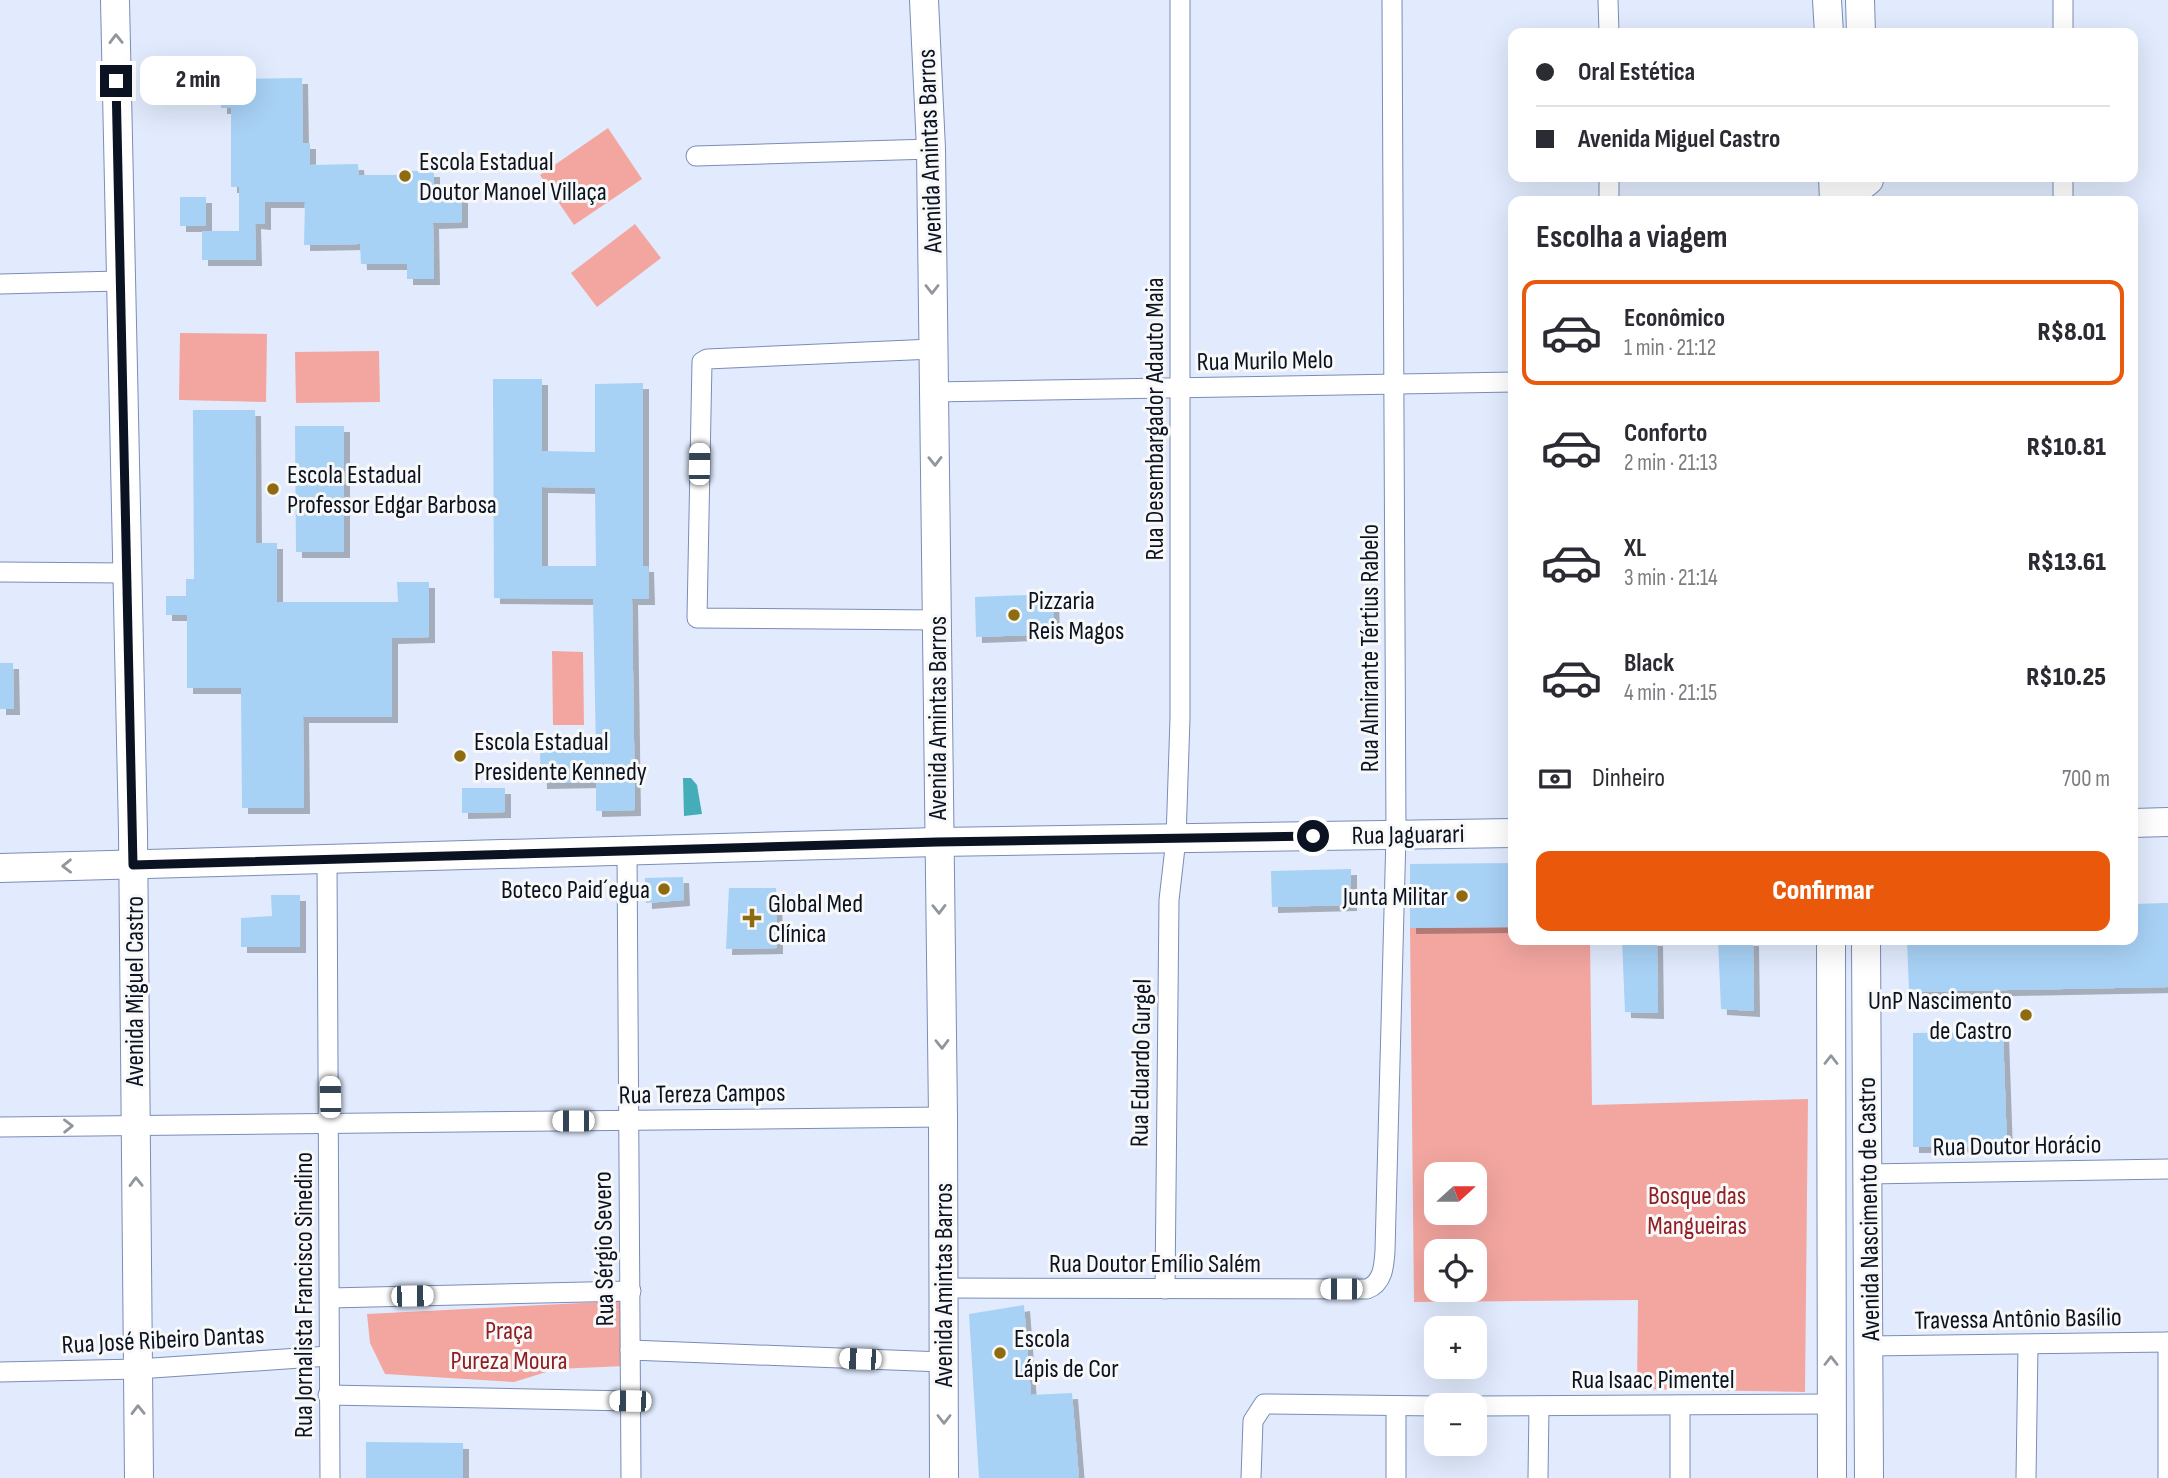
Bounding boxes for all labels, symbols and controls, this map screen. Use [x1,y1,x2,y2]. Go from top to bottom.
one-way arrow [108,33,123,44]
street label: Avenida Amintas Barros [911,48,950,254]
callout: 2 min [140,56,256,106]
text: Oral Estética [1578,57,1695,88]
route end [100,65,132,97]
text: 2 min [176,66,220,94]
text: Avenida Miguel Castro [1578,124,1780,155]
place label: Escola Estadual Doutor Manoel Villaça [419,147,607,208]
marker: Escola Estadual Doutor Manoel Villaça [397,168,413,184]
text: Escolha a viagem [1536,218,1728,257]
street label: Rua Desembargador Adauto Maia [1140,278,1171,560]
one-way arrow [925,283,940,294]
icon: car [1540,301,1603,364]
text: Econômico [1624,303,1725,334]
text: R$8.01 [2038,317,2106,348]
text: 1 min · 21:12 [1624,334,1716,362]
street label: Rua Murilo Melo [1196,345,1334,378]
icon: car [1540,416,1603,479]
text: Conforto [1624,418,1707,449]
text: R$10.81 [2027,432,2106,463]
car [689,443,710,485]
text: 2 min · 21:13 [1624,449,1718,477]
one-way arrow [927,456,943,466]
place label: Escola Estadual Professor Edgar Barbosa [287,460,497,521]
marker: Escola Estadual Professor Edgar Barbosa [265,481,281,497]
street label: Rua Almirante Tértius Rabelo [1355,524,1386,772]
icon: car [1540,531,1603,594]
text: XL [1624,533,1646,564]
text: R$13.61 [2028,547,2106,578]
text: 3 min · 21:14 [1624,564,1718,592]
place label: Pizzaria Reis Magos [1028,586,1124,647]
marker: Pizzaria Reis Magos [1006,607,1022,623]
street label: Avenida Amintas Barros [923,616,954,821]
icon: car [1540,646,1603,709]
text: Black [1624,648,1674,679]
text: R$10.25 [2026,662,2106,693]
text: 4 min · 21:15 [1624,679,1717,707]
place label: Escola Estadual Presidente Kennedy [474,727,647,788]
marker: Escola Estadual Presidente Kennedy [452,748,468,764]
icon: cash [1536,760,1574,798]
text: Dinheiro [1592,763,1665,794]
text: 700 m [2062,765,2110,793]
street label: Rua Jaguarari [1351,819,1465,852]
route start [1297,820,1329,852]
button: Confirmar [1536,851,2110,931]
one-way arrow [61,859,72,874]
place label: Boteco Paid´egua [501,875,650,906]
marker: Boteco Paid´egua [656,881,672,897]
place label: Junta Militar [1342,882,1449,913]
marker: Junta Militar [1454,888,1470,904]
place label: Global Med Clínica [768,889,863,950]
street label: Avenida Miguel Castro [120,896,151,1087]
one-way arrow [931,904,947,915]
marker: Global Med Clínica [742,908,762,928]
street label: Rua Eduardo Gurgel [1125,979,1158,1147]
place label: UnP Nascimento de Castro [1868,986,2012,1047]
marker: UnP Nascimento de Castro [2018,1007,2034,1023]
one-way arrow [934,1039,949,1050]
one-way arrow [1823,1054,1839,1065]
car [320,1076,341,1118]
street label: Avenida Nascimento de Castro [1852,1077,1887,1342]
street label: Rua Tereza Campos [618,1078,786,1111]
car [553,1111,595,1132]
one-way arrow [63,1118,73,1134]
street label: Rua Doutor Horácio [1932,1130,2102,1163]
street label: Rua Jornalista Francisco Sinedino [289,1152,320,1438]
north arrow [1424,1162,1488,1225]
map controls [1424,1162,1487,1456]
street label: Rua Sérgio Severo [588,1171,621,1327]
one-way arrow [128,1177,144,1187]
park label: Bosque das Mangueiras [1647,1181,1747,1242]
street label: Avenida Amintas Barros [929,1183,960,1388]
button: locate [1424,1239,1487,1302]
street label: Rua Doutor Emílio Salém [1049,1249,1261,1280]
car [1321,1279,1363,1300]
car [391,1285,434,1307]
street label: Travessa Antônio Basílio [1914,1302,2122,1337]
park label: Praça Pureza Moura [451,1316,567,1377]
button: + [1424,1316,1487,1379]
street label: Rua José Ribeiro Dantas [61,1320,265,1361]
place label: Escola Lápis de Cor [1014,1324,1119,1385]
marker: Escola Lápis de Cor [992,1345,1008,1361]
car [839,1348,882,1370]
one-way arrow [1823,1355,1839,1366]
street label: Rua Isaac Pimentel [1571,1365,1735,1396]
car [609,1390,652,1412]
button: − [1424,1393,1487,1456]
one-way arrow [130,1404,146,1415]
one-way arrow [936,1414,952,1424]

